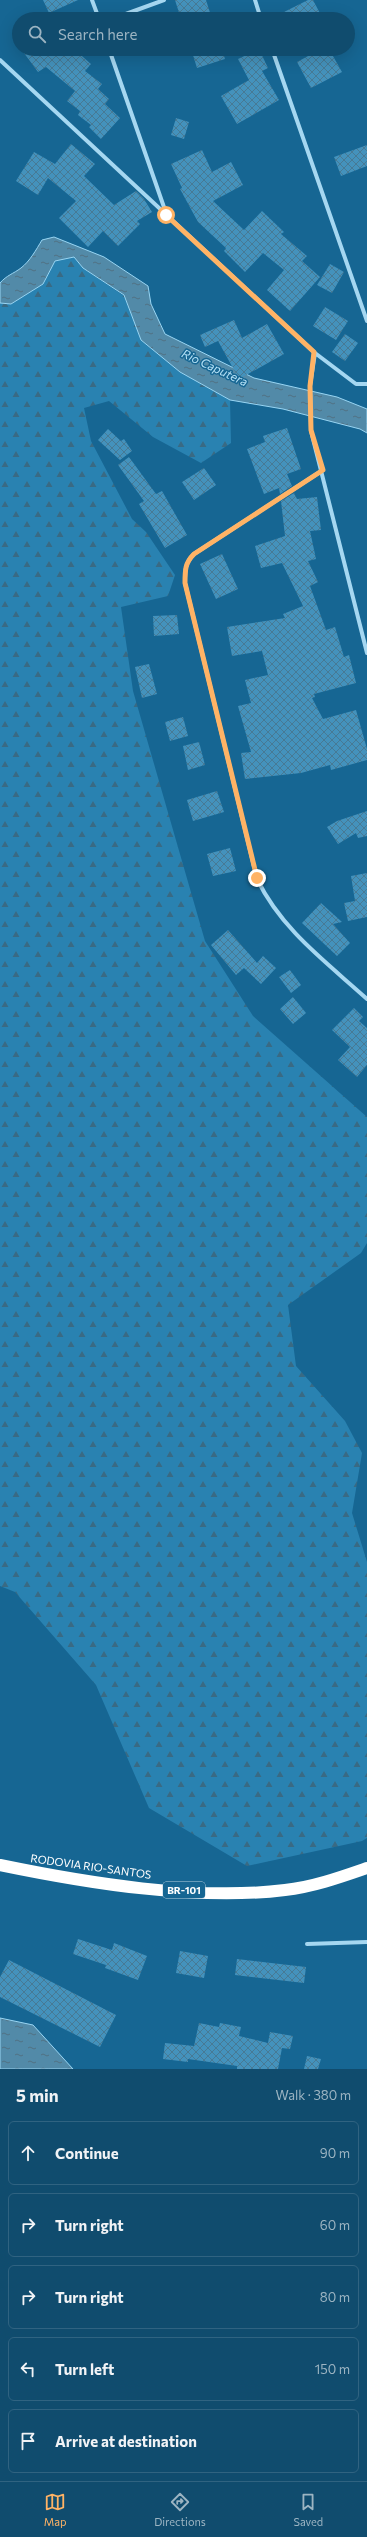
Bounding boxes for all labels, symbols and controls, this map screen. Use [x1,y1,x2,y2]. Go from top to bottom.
search box [12,12,355,56]
icon: search [26,23,48,45]
text: Search here [58,25,137,43]
route start [157,206,175,224]
water label: Rio Caputera [180,346,250,388]
route end [248,869,266,887]
street label: RODOVIA RIO-SANTOS [30,1851,152,1881]
road number: BR-101 [163,1882,205,1898]
text: 5 min [16,2085,59,2106]
text: Walk · 380 m [276,2087,351,2103]
icon: ahead [17,2142,39,2164]
text: Continue [55,2144,119,2162]
text: 90 m [320,2145,350,2161]
icon: right [17,2214,39,2236]
text: Turn right [55,2216,124,2234]
text: 60 m [320,2217,350,2233]
icon: right [17,2286,39,2308]
text: Turn right [55,2288,124,2306]
text: 80 m [320,2289,350,2305]
icon: left [17,2358,39,2380]
text: Turn left [55,2360,114,2378]
text: 150 m [315,2361,350,2377]
icon: arrive [17,2430,39,2452]
text: Arrive at destination [55,2432,197,2450]
tab: Map [44,2491,67,2528]
tab: Directions [154,2491,206,2528]
tab: Saved [293,2491,323,2528]

